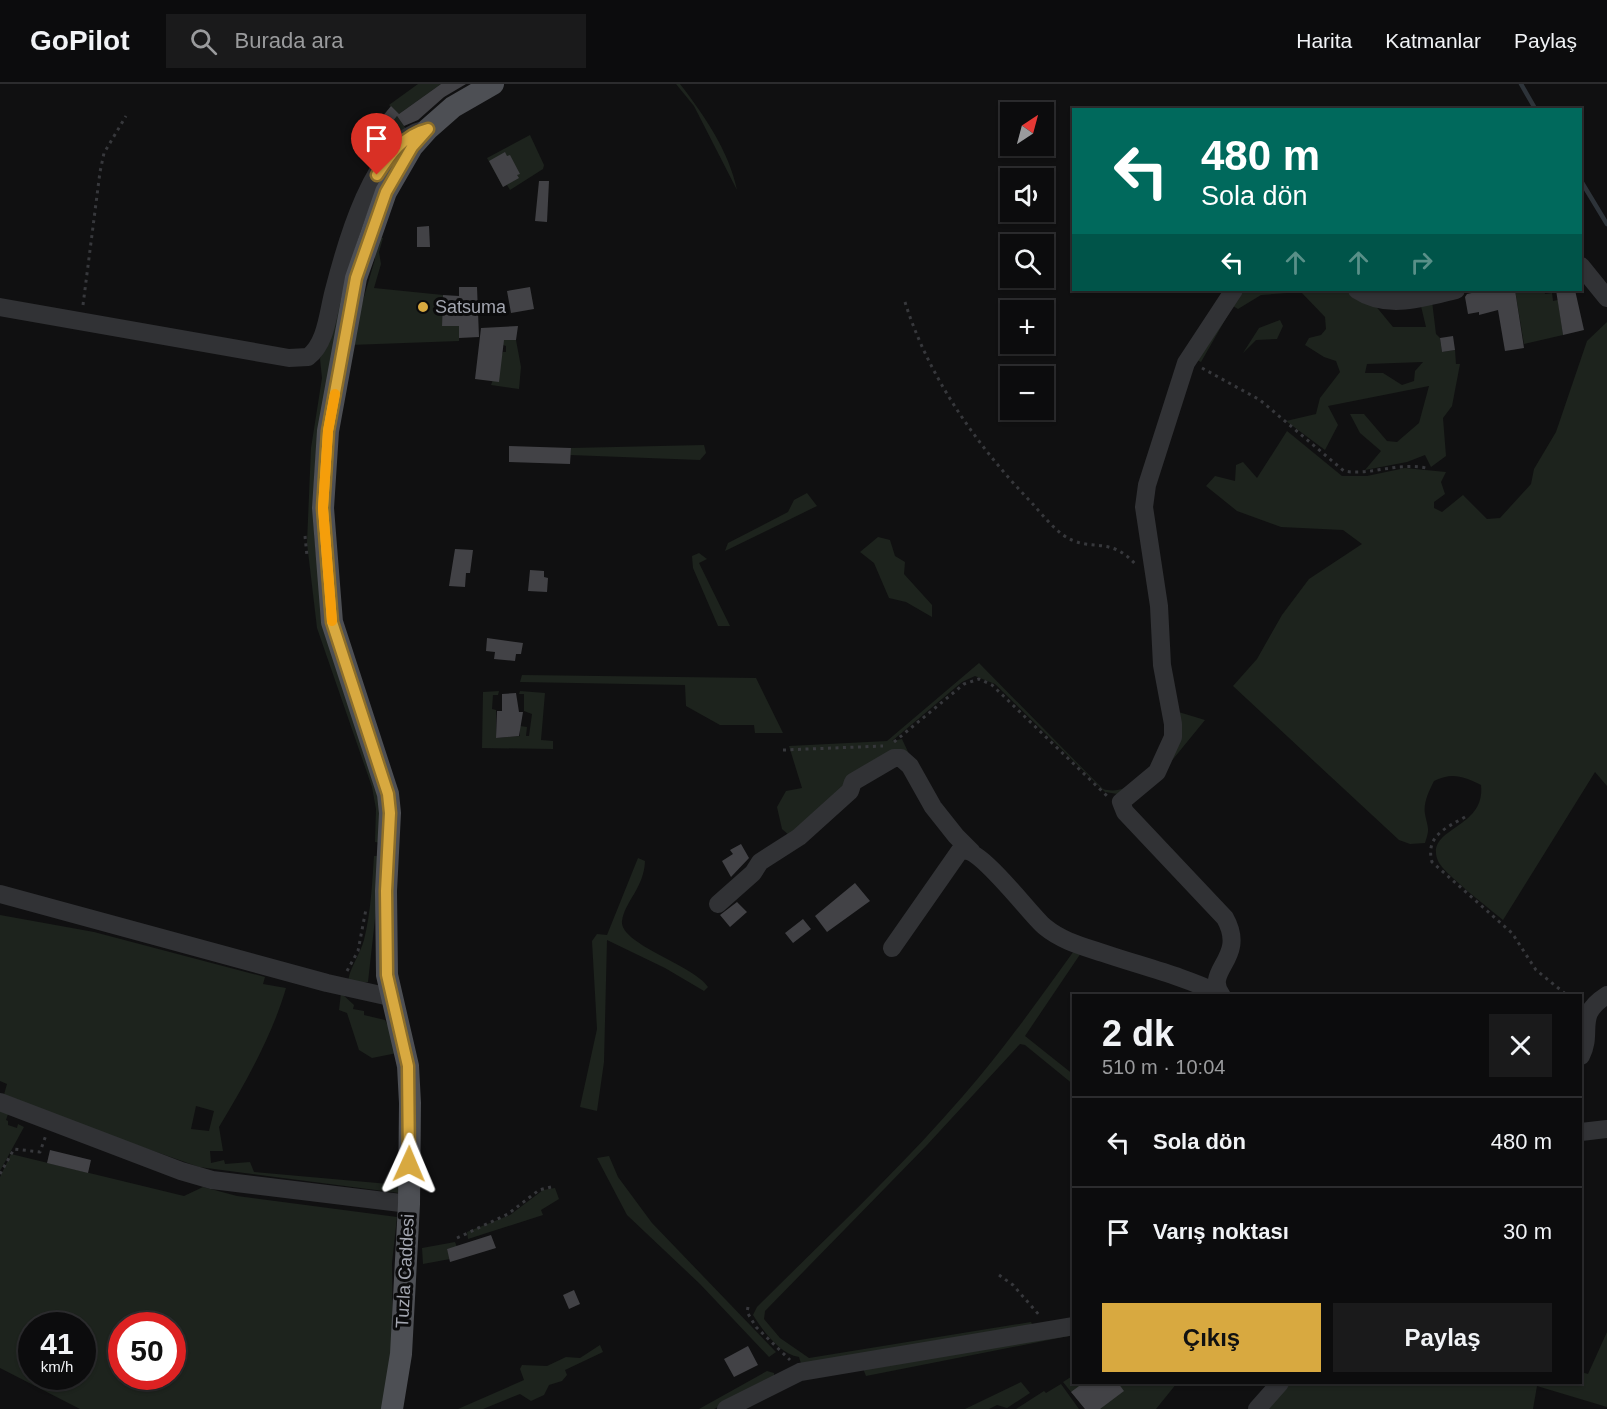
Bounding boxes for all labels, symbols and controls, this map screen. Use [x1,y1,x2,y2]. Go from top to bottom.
search box [166,14,586,68]
text: GoPilot [30,25,130,56]
icon: search [187,25,220,58]
text: Burada ara [235,28,343,53]
text: Harita [1296,29,1352,52]
text: Katmanlar [1385,29,1481,52]
text: Paylaş [1514,29,1577,52]
north arrow [1000,102,1054,156]
map controls [1000,102,1054,420]
pin [351,113,402,175]
icon: arrive [360,122,393,155]
icon: left [1102,132,1180,210]
text: 480 m [1201,132,1320,179]
button: sound [1000,168,1054,222]
text: Sola dön [1201,181,1308,211]
button: search [1000,234,1054,288]
icon: left [1216,246,1249,279]
icon: ahead [1279,246,1312,279]
icon: ahead [1342,246,1375,279]
icon: right [1405,246,1438,279]
place label: Satsuma [435,297,507,317]
marker: Satsuma [416,300,430,314]
button: + [1000,300,1054,354]
button: − [1000,366,1054,420]
text: 2 dk [1102,1013,1174,1054]
button: close [1489,1014,1552,1077]
text: 510 m · 10:04 [1102,1056,1225,1078]
icon: left [1102,1126,1135,1159]
text: Sola dön [1153,1129,1246,1154]
text: 480 m [1491,1129,1552,1154]
position arrow [377,1132,441,1196]
street label: Tuzla Caddesi [392,1213,418,1329]
icon: arrive [1102,1216,1135,1249]
text: Varış noktası [1153,1219,1289,1244]
text: 30 m [1503,1219,1552,1244]
button: Çıkış [1102,1303,1321,1372]
button: Paylaş [1333,1303,1552,1372]
speed limit sign: 50 [108,1312,186,1390]
text: 41 [40,1327,74,1360]
text: km/h [41,1358,73,1375]

